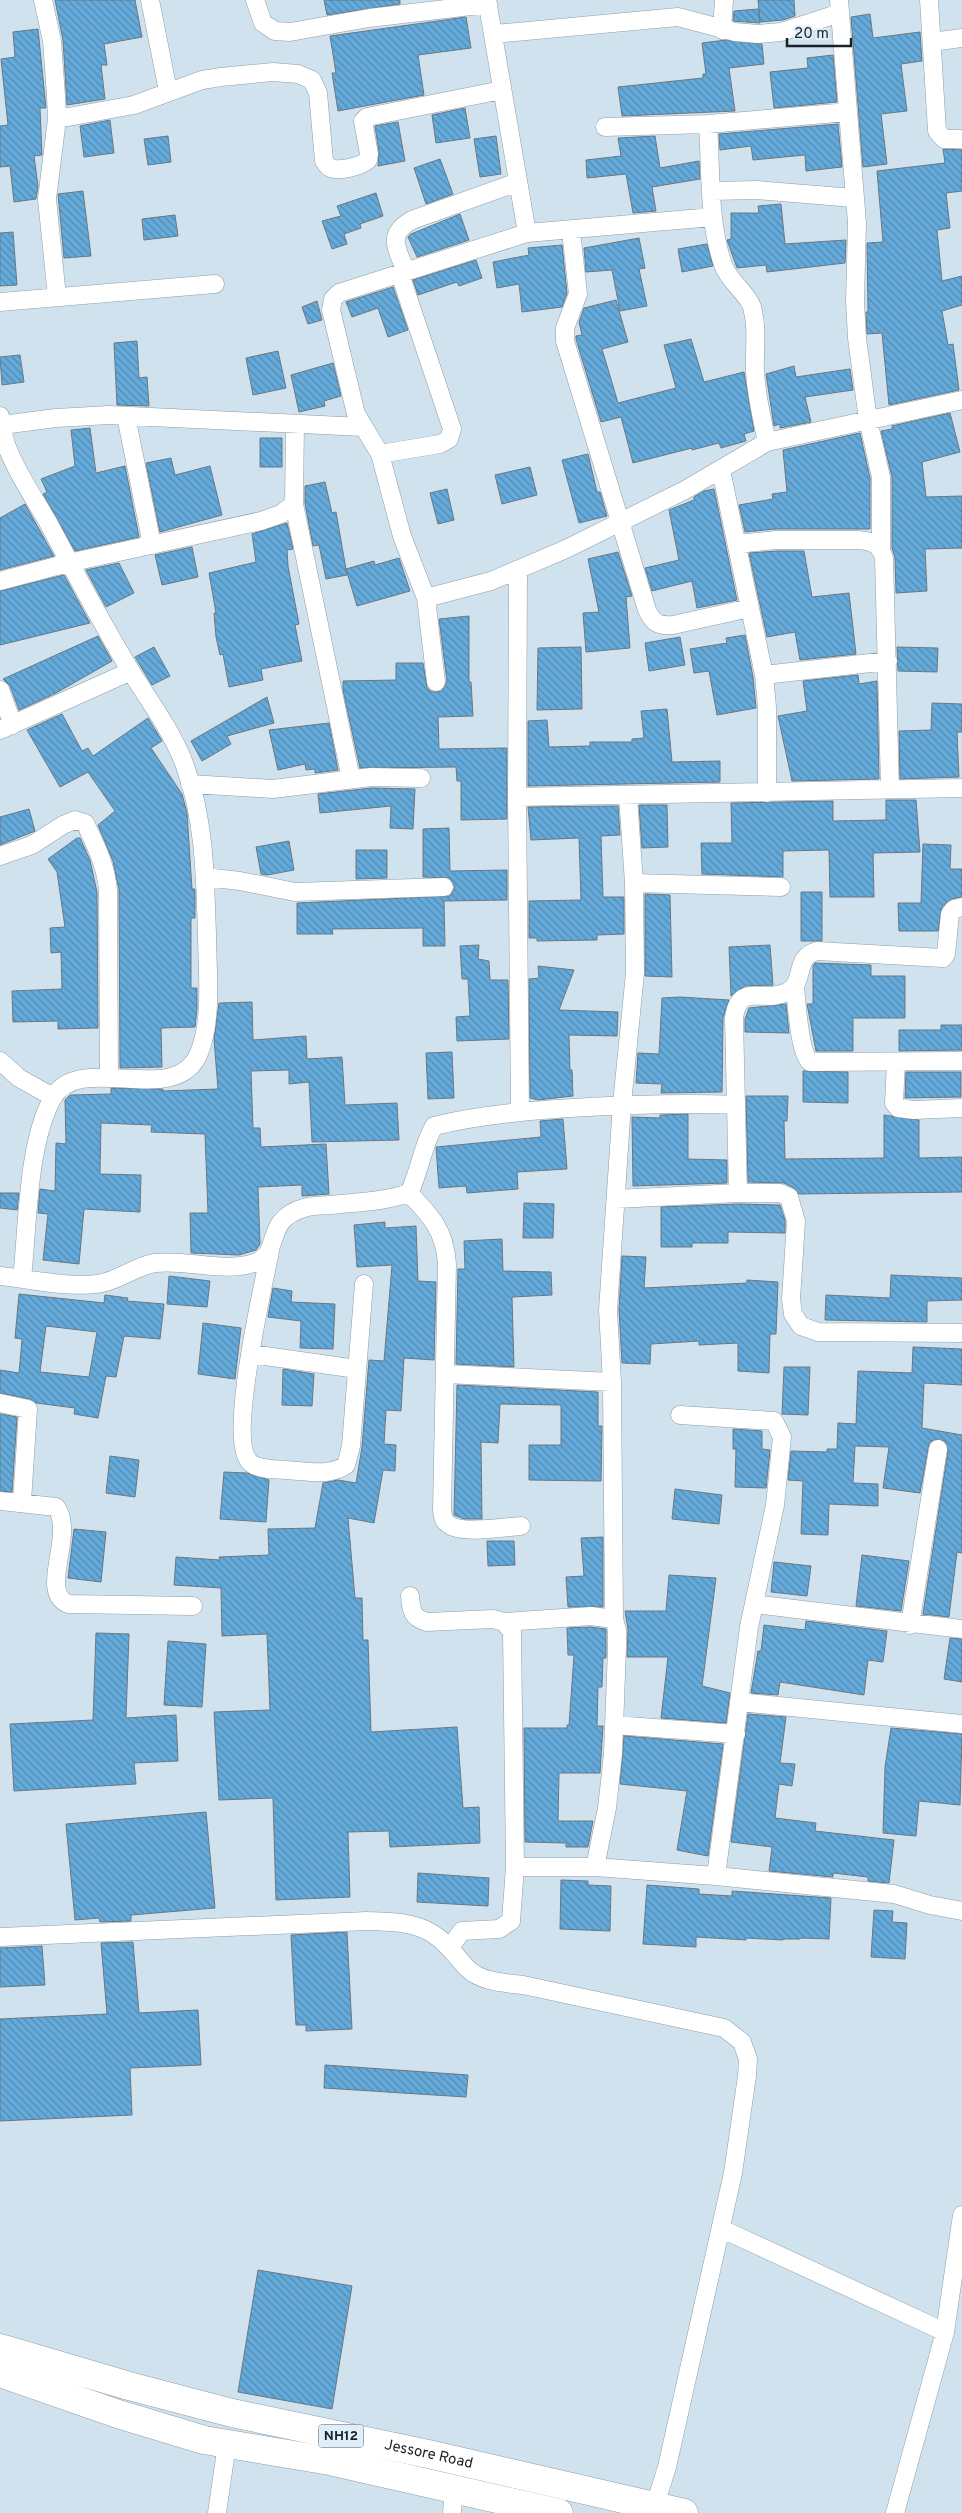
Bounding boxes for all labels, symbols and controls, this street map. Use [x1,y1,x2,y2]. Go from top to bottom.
scale bar [787,15,851,47]
text: 20 m [794,25,829,44]
road number: NH12 [318,2424,364,2448]
street label: Jessore Road [383,2436,475,2474]

